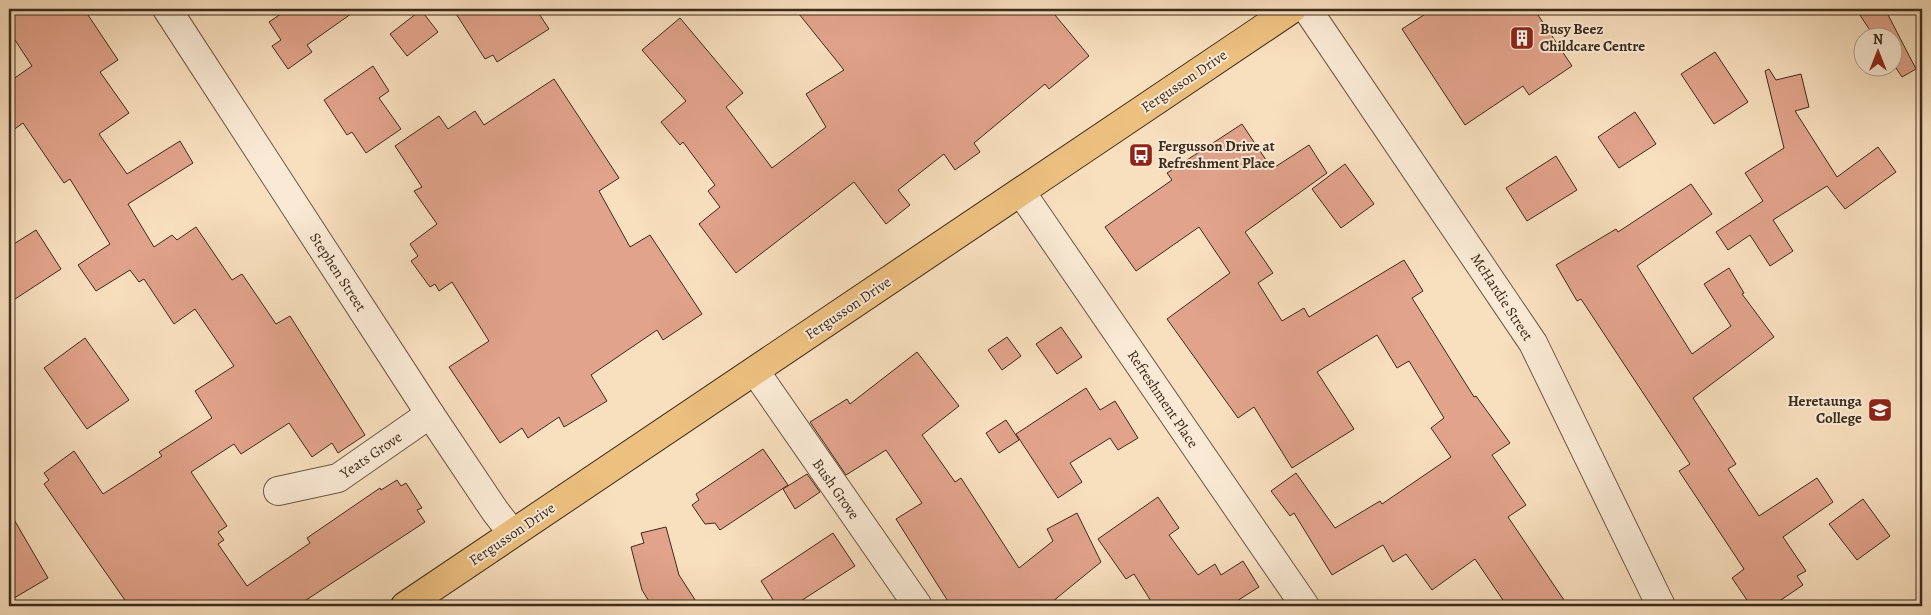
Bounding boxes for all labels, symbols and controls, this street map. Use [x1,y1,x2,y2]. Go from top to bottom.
place label: Busy Beez Childcare Centre [1540,19,1645,56]
building icon: Busy Beez Childcare Centre [1509,25,1535,51]
north arrow [1854,28,1904,78]
text: N [1873,30,1883,49]
street label: Fergusson Drive [1137,45,1231,117]
place label: Fergusson Drive at Refreshment Place [1158,136,1275,173]
bus stop icon: Fergusson Drive at Refreshment Place [1128,142,1154,168]
street label: Stephen Street [305,229,371,315]
street label: McHardie Street [1466,249,1538,345]
street label: Fergusson Drive [801,272,895,344]
street label: Refreshment Place [1123,346,1203,452]
place label: Heretaunga College [1788,391,1863,428]
school or university icon: Heretaunga College [1867,397,1893,423]
street label: Yeats Grove [335,427,406,484]
street label: Bush Grove [808,455,864,524]
street label: Fergusson Drive [465,498,559,570]

